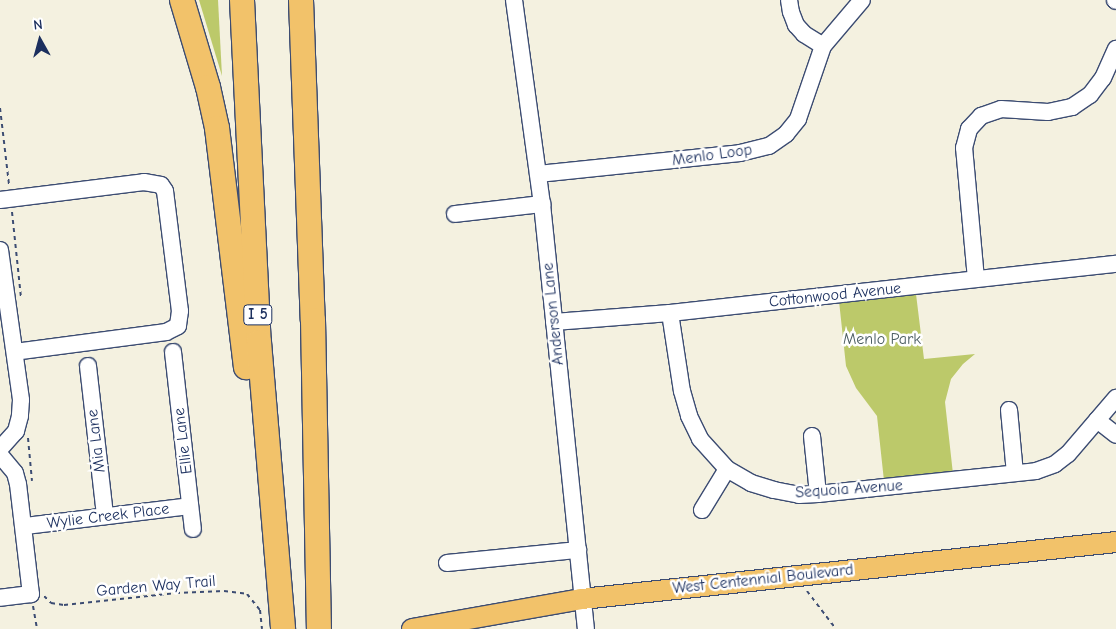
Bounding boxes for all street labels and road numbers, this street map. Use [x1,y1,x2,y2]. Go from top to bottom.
street label: Menlo Loop [671,140,753,170]
street label: Anderson Lane [538,262,568,366]
street label: Cottonwood Avenue [768,279,902,311]
road number: I 5 [243,302,273,328]
street label: Ellie Lane [169,407,197,475]
street label: Mia Lane [83,408,109,474]
street label: Sequoia Avenue [795,476,903,502]
street label: Wylie Creek Place [46,499,170,533]
street label: West Centennial Boulevard [672,560,854,598]
street label: Garden Way Trail [96,571,216,601]

